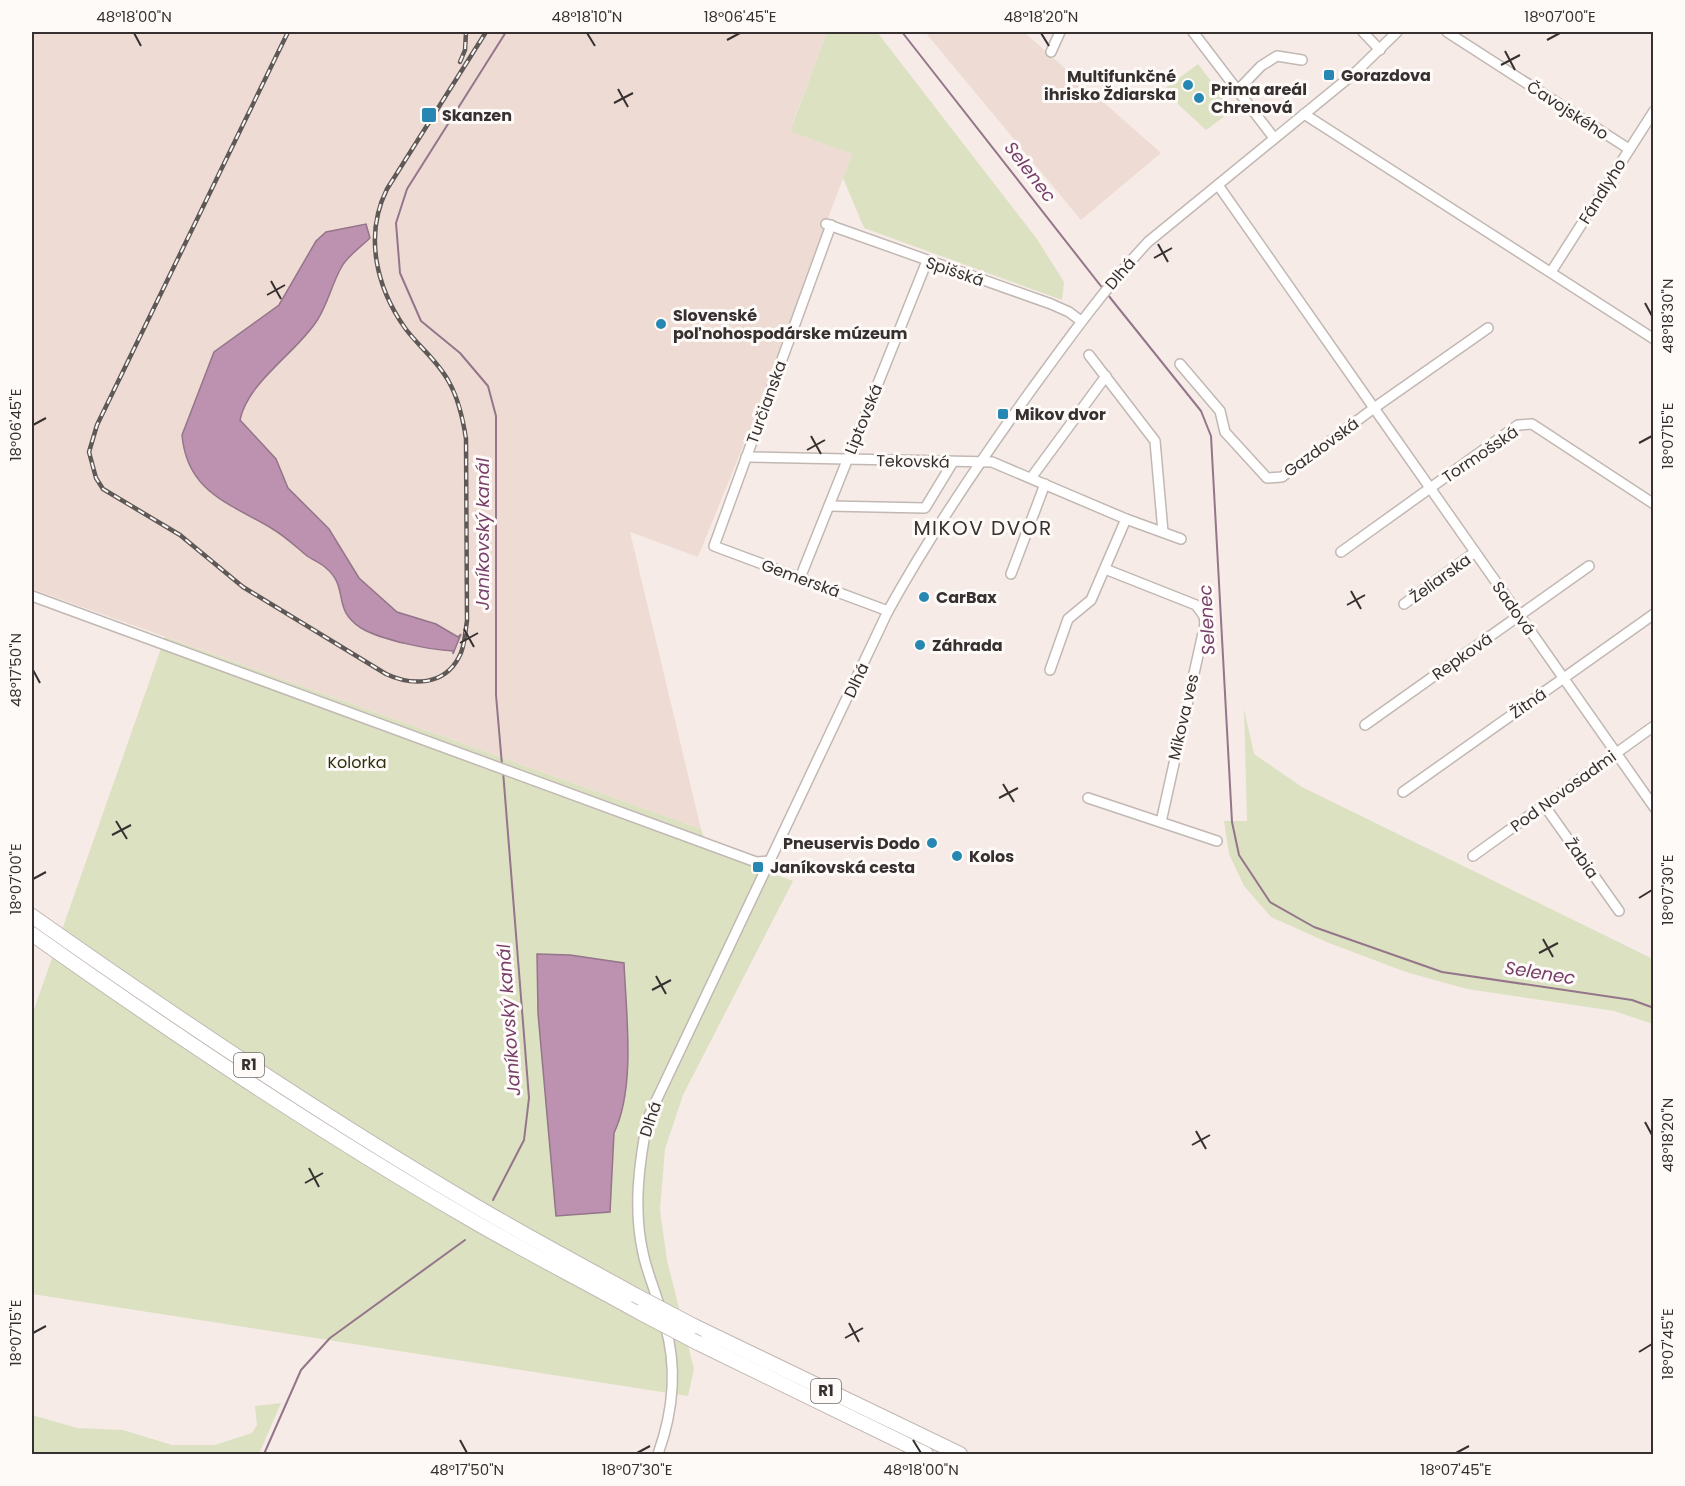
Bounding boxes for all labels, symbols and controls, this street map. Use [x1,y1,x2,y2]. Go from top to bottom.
text: 48°18'00"N [96,6,172,27]
text: 48°18'10"N [552,6,622,27]
text: 18°06'45"E [704,6,776,27]
text: 48°18'20"N [1004,6,1078,27]
text: 18°07'00"E [1524,6,1596,27]
place label: Gorazdova [1341,64,1431,87]
place label: Multifunkčné ihrisko Ždiarska [1044,65,1176,106]
marker: Gorazdova [1322,68,1336,82]
street label: Čavojského [1522,75,1613,145]
marker: Multifunkčné ihrisko Ždiarska [1181,78,1195,92]
place label: Prima areál Chrenová [1211,78,1307,119]
marker: Prima areál Chrenová [1192,91,1206,105]
place label: Skanzen [442,104,512,127]
marker: Skanzen [420,106,438,124]
water label: Selenec [999,136,1062,207]
street label: Fándlyho [1573,154,1632,228]
street label: Spišská [923,251,987,292]
street label: Dlhá [1100,252,1141,295]
text: 48°18'30"N [1657,279,1678,353]
place label: Slovenské poľnohospodárske múzeum [673,304,908,345]
marker: Slovenské poľnohospodárske múzeum [654,317,668,331]
street label: Turčianska [741,357,792,447]
street label: Liptovská [839,381,888,458]
text: 18°06'45"E [5,389,26,461]
place label: Mikov dvor [1015,403,1106,426]
text: 18°07'15"E [1657,403,1678,469]
marker: Mikov dvor [996,407,1010,421]
street label: Gazdovská [1279,412,1364,483]
street label: Tormošská [1438,420,1523,488]
street label: Tekovská [876,449,950,474]
water label: Janíkovský kanál [470,457,495,610]
district label: MIKOV DVOR [913,514,1053,542]
street label: Želiarska [1405,548,1476,608]
street label: Gemerská [758,554,843,603]
street label: Sadová [1487,577,1541,640]
water label: Selenec [1192,584,1221,656]
place label: CarBax [936,586,997,609]
marker: CarBax [917,590,931,604]
street label: Repková [1428,627,1497,686]
text: 48°17'50"N [5,633,26,707]
place label: Záhrada [932,634,1003,657]
marker: Záhrada [913,638,927,652]
street label: Dlhá [838,659,875,702]
street label: Mikova ves [1162,672,1205,762]
street label: Žitná [1506,683,1551,724]
street label: Pod Novosadmi [1506,745,1621,838]
park label: Kolorka [327,751,387,774]
place label: Pneuservis Dodo [783,832,920,855]
street label: Žabia [1559,833,1604,883]
marker: Pneuservis Dodo [925,836,939,850]
text: 18°07'00"E [5,843,26,915]
place label: Kolos [969,845,1014,868]
marker: Kolos [950,849,964,863]
text: 18°07'30"E [1657,855,1678,925]
place label: Janíkovská cesta [770,856,915,879]
marker: Janíkovská cesta [751,860,765,874]
water label: Janíkovský kanál [491,943,526,1097]
water label: Selenec [1503,955,1577,990]
road number: R1 [234,1053,264,1077]
street label: Dlhá [634,1098,667,1140]
text: 48°18'20"N [1657,1098,1678,1172]
text: 18°07'15"E [5,1300,26,1366]
text: 18°07'45"E [1657,1308,1678,1380]
road number: R1 [811,1379,841,1403]
text: 48°17'50"N [430,1459,504,1480]
text: 18°07'30"E [602,1459,672,1480]
text: 48°18'00"N [883,1459,959,1480]
text: 18°07'45"E [1420,1459,1492,1480]

